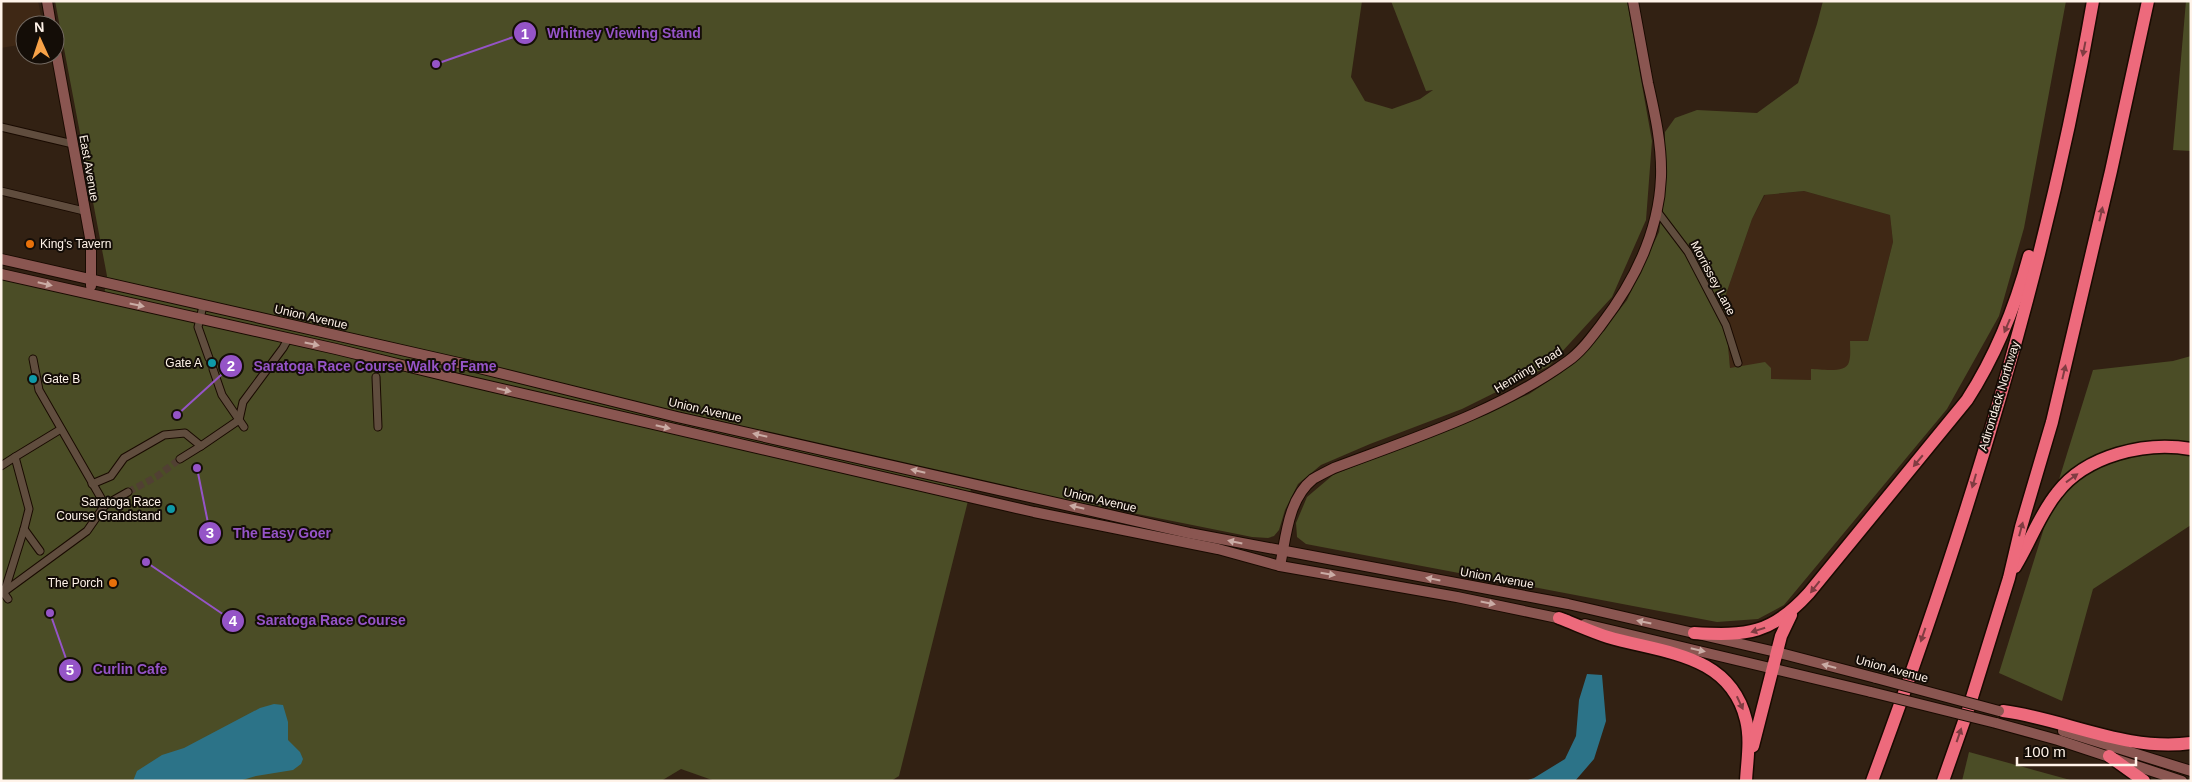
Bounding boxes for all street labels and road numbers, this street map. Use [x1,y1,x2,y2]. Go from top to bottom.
street label: East Avenue [76,134,102,203]
street label: Morrissey Lane [1688,238,1739,318]
street label: Union Avenue [273,302,349,332]
street label: Adirondack Northway [1976,339,2022,453]
street label: Henning Road [1492,344,1564,396]
street label: Union Avenue [667,395,743,425]
street label: Union Avenue [1062,485,1138,515]
street label: Union Avenue [1459,565,1535,591]
street label: Union Avenue [1854,653,1930,685]

